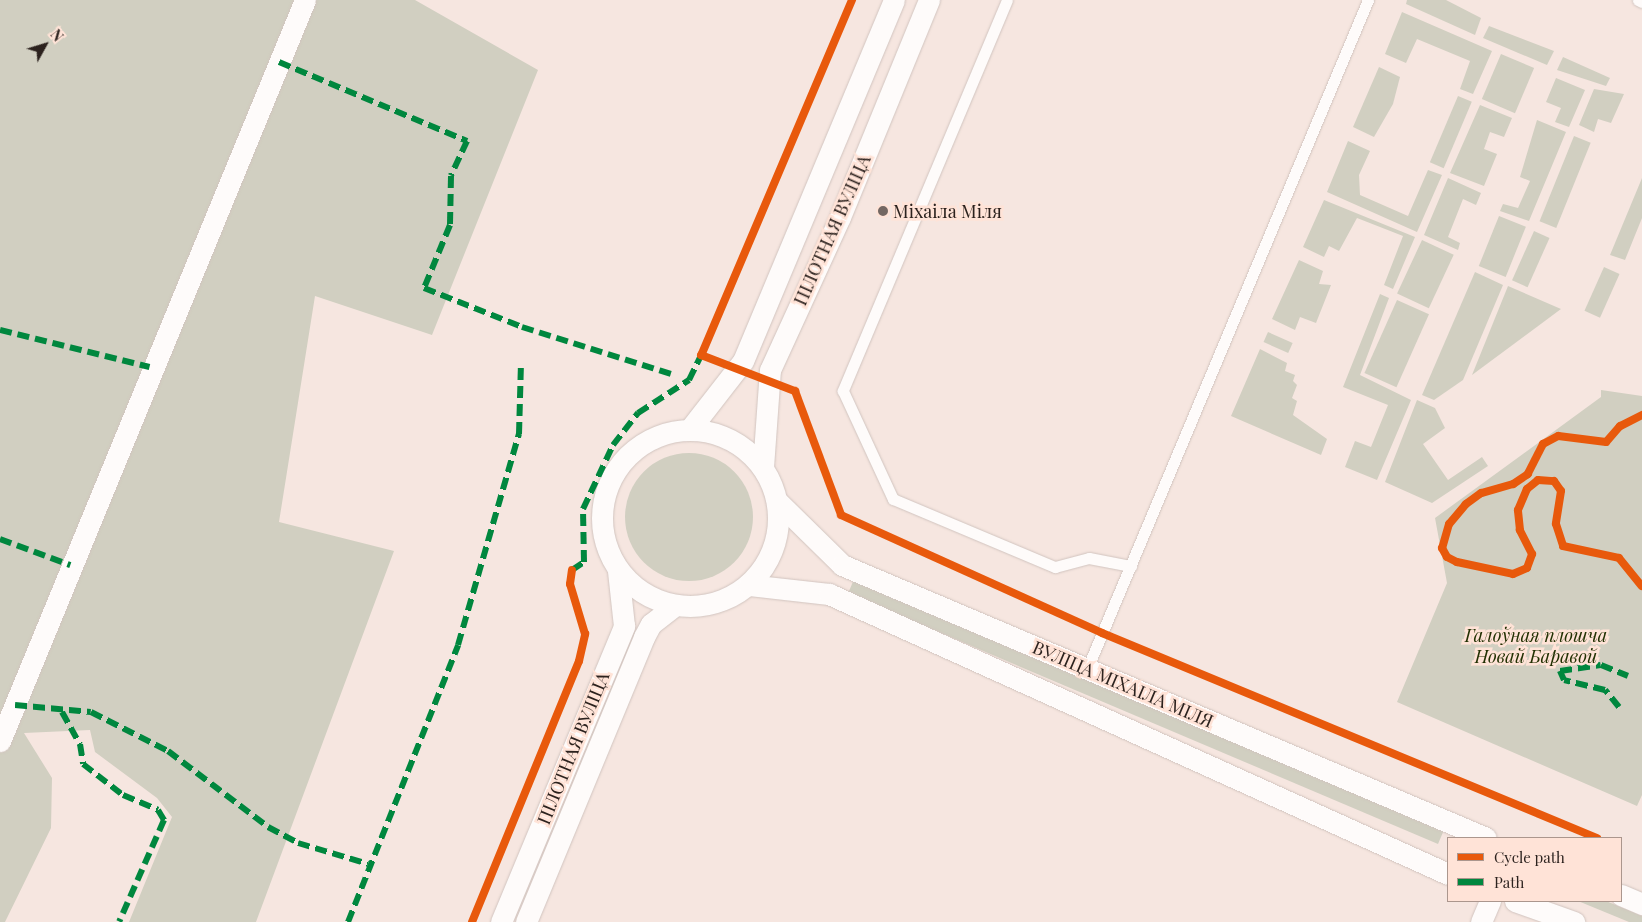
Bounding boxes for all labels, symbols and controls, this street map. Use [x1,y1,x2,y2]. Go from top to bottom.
north arrow [20,20,70,70]
text: N [46,25,68,45]
street label: ПІЛОТНАЯ ВУЛІЦА [789,151,875,309]
place label: Міхаіла Міля [893,200,1002,222]
marker: Міхаіла Міля [877,205,889,217]
park label: Галоўная плошча Новай Баравой [1465,625,1607,668]
street label: ВУЛІЦА МІХАІЛА МІЛЯ [1029,636,1217,732]
street label: ПІЛОТНАЯ ВУЛІЦА [533,669,613,827]
legend [1447,837,1622,902]
text: Cycle path [1494,847,1565,867]
text: Path [1494,872,1524,892]

